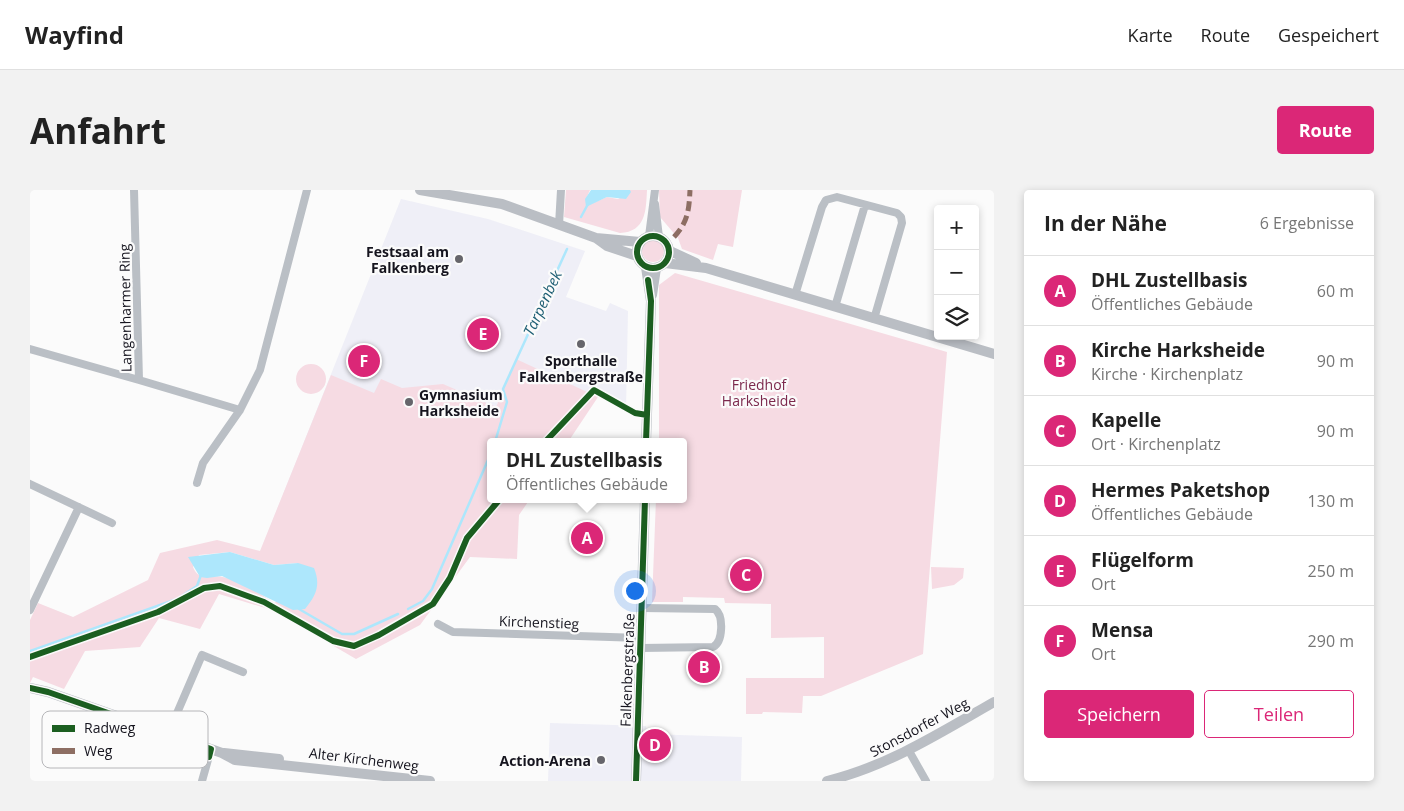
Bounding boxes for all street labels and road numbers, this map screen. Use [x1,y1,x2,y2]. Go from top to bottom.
street label: Langenharmer Ring [114,243,136,372]
street label: Kirchenstieg [499,611,580,633]
street label: Falkenbergstraße [616,613,638,727]
street label: Stonsdorfer Weg [866,693,972,761]
street label: Alter Kirchenweg [308,743,420,775]

